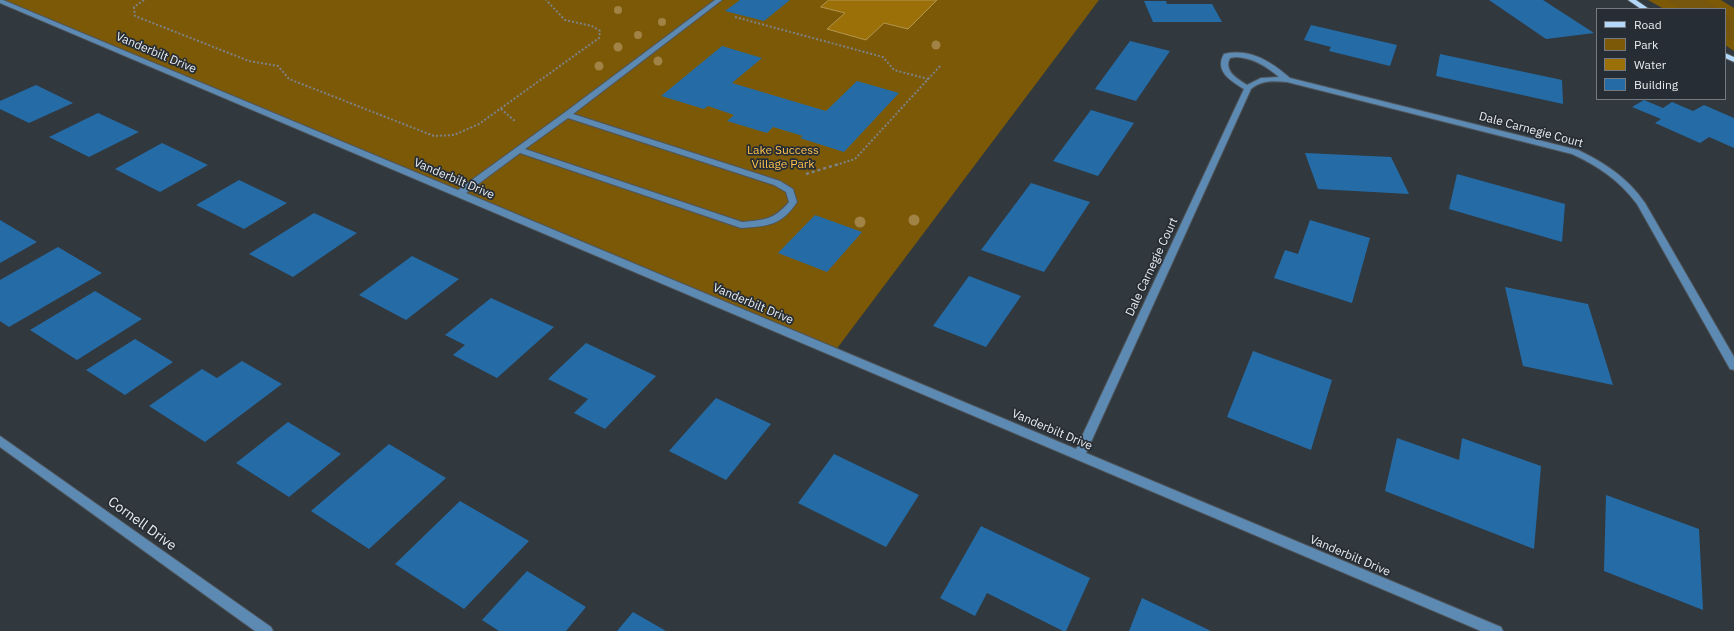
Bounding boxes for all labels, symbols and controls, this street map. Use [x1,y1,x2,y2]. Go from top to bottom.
legend [1596,8,1726,100]
text: Road [1634,17,1662,32]
street label: Vanderbilt Drive [114,30,198,76]
text: Park [1634,37,1658,52]
text: Water [1634,57,1666,72]
text: Building [1634,77,1678,92]
street label: Dale Carnegie Court [1477,109,1585,151]
park label: Lake Success Village Park [747,144,819,172]
street label: Vanderbilt Drive [412,156,496,202]
street label: Dale Carnegie Court [1123,215,1181,319]
street label: Vanderbilt Drive [711,281,795,327]
street label: Vanderbilt Drive [1010,407,1094,453]
street label: Cornell Drive [104,494,180,554]
street label: Vanderbilt Drive [1308,533,1392,579]

